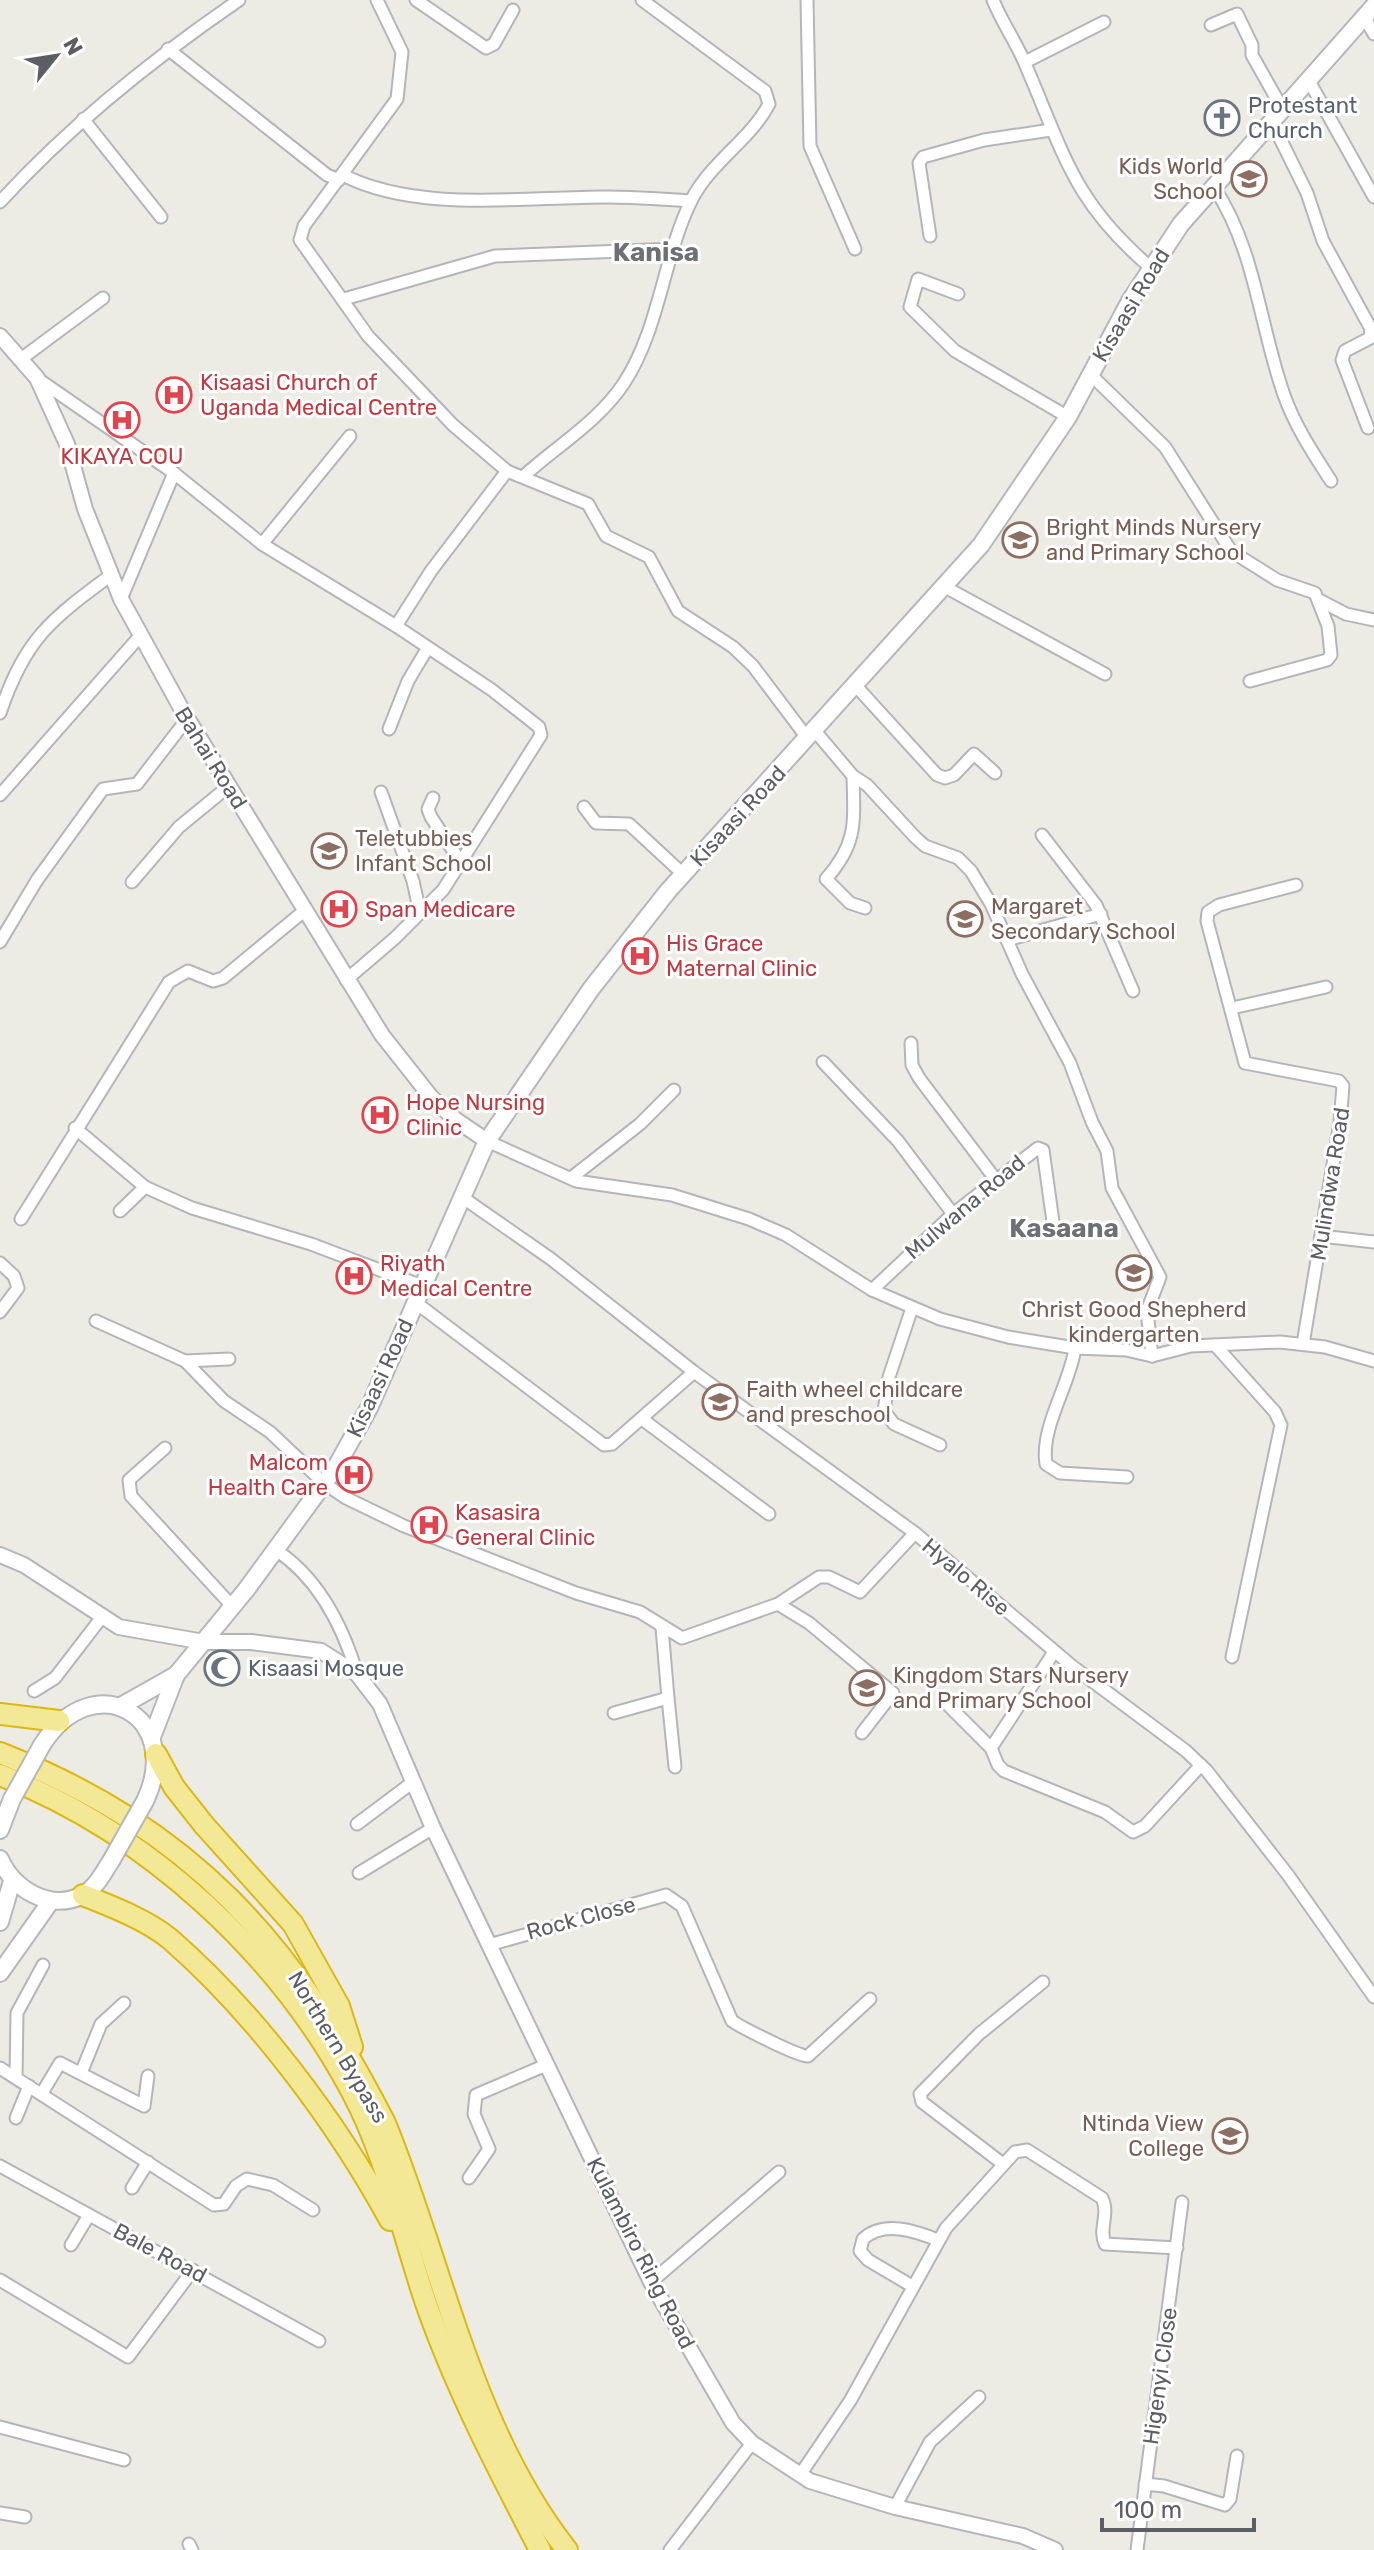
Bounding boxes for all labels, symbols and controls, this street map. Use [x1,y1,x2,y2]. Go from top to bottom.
north arrow [16,16,96,96]
text: N [57,33,89,60]
place label: Protestant Church [1248,92,1358,144]
church icon: Protestant Church [1203,99,1241,137]
place label: Kids World School [1119,153,1223,205]
school or university icon: Kids World School [1230,160,1268,198]
district label: Kanisa [613,237,699,268]
street label: Kisaasi Road [1086,243,1176,367]
place label: Kisaasi Church of Uganda Medical Centre [200,369,437,421]
hospital icon: Kisaasi Church of Uganda Medical Centre [155,376,193,414]
hospital icon: KIKAYA COU [103,401,141,439]
place label: KIKAYA COU [61,443,183,470]
place label: Bright Minds Nursery and Primary School [1046,514,1262,566]
school or university icon: Bright Minds Nursery and Primary School [1001,521,1039,559]
street label: Bahai Road [169,702,253,814]
street label: Kisaasi Road [684,760,792,872]
place label: Teletubbies Infant School [355,825,492,877]
school or university icon: Teletubbies Infant School [310,832,348,870]
hospital icon: Span Medicare [320,890,358,928]
place label: Margaret Secondary School [991,893,1175,945]
place label: Span Medicare [365,896,516,923]
school or university icon: Margaret Secondary School [946,900,984,938]
place label: His Grace Maternal Clinic [666,930,817,982]
hospital icon: His Grace Maternal Clinic [621,937,659,975]
place label: Hope Nursing Clinic [406,1089,545,1141]
hospital icon: Hope Nursing Clinic [361,1096,399,1134]
street label: Mulindwa Road [1305,1105,1355,1263]
street label: Mulwana Road [899,1149,1031,1265]
district label: Kasaana [1009,1213,1119,1244]
place label: Riyath Medical Centre [380,1250,532,1302]
school or university icon: Christ Good Shepherd kindergarten [1115,1254,1153,1292]
hospital icon: Riyath Medical Centre [335,1257,373,1295]
place label: Christ Good Shepherd kindergarten [1021,1296,1247,1348]
street label: Kisaasi Road [341,1314,419,1442]
place label: Faith wheel childcare and preschool [746,1376,963,1428]
school or university icon: Faith wheel childcare and preschool [701,1383,739,1421]
place label: Malcom Health Care [208,1449,328,1501]
hospital icon: Malcom Health Care [335,1456,373,1494]
place label: Kasasira General Clinic [455,1499,595,1551]
hospital icon: Kasasira General Clinic [410,1506,448,1544]
street label: Hyalo Rise [917,1533,1015,1621]
mosque icon: Kisaasi Mosque [203,1649,241,1687]
place label: Kisaasi Mosque [248,1655,404,1682]
place label: Kingdom Stars Nursery and Primary School [893,1662,1129,1714]
school or university icon: Kingdom Stars Nursery and Primary School [848,1669,886,1707]
street label: Rock Close [524,1890,638,1946]
street label: Northern Bypass [282,1966,394,2128]
place label: Ntinda View College [1082,2110,1204,2162]
school or university icon: Ntinda View College [1211,2117,1249,2155]
street label: Kulambiro Ring Road [581,2153,701,2353]
street label: Bale Road [109,2217,211,2289]
street label: Higenyi Close [1137,2306,1183,2446]
scale bar [1102,2482,1254,2532]
text: 100 m [1114,2496,1182,2524]

